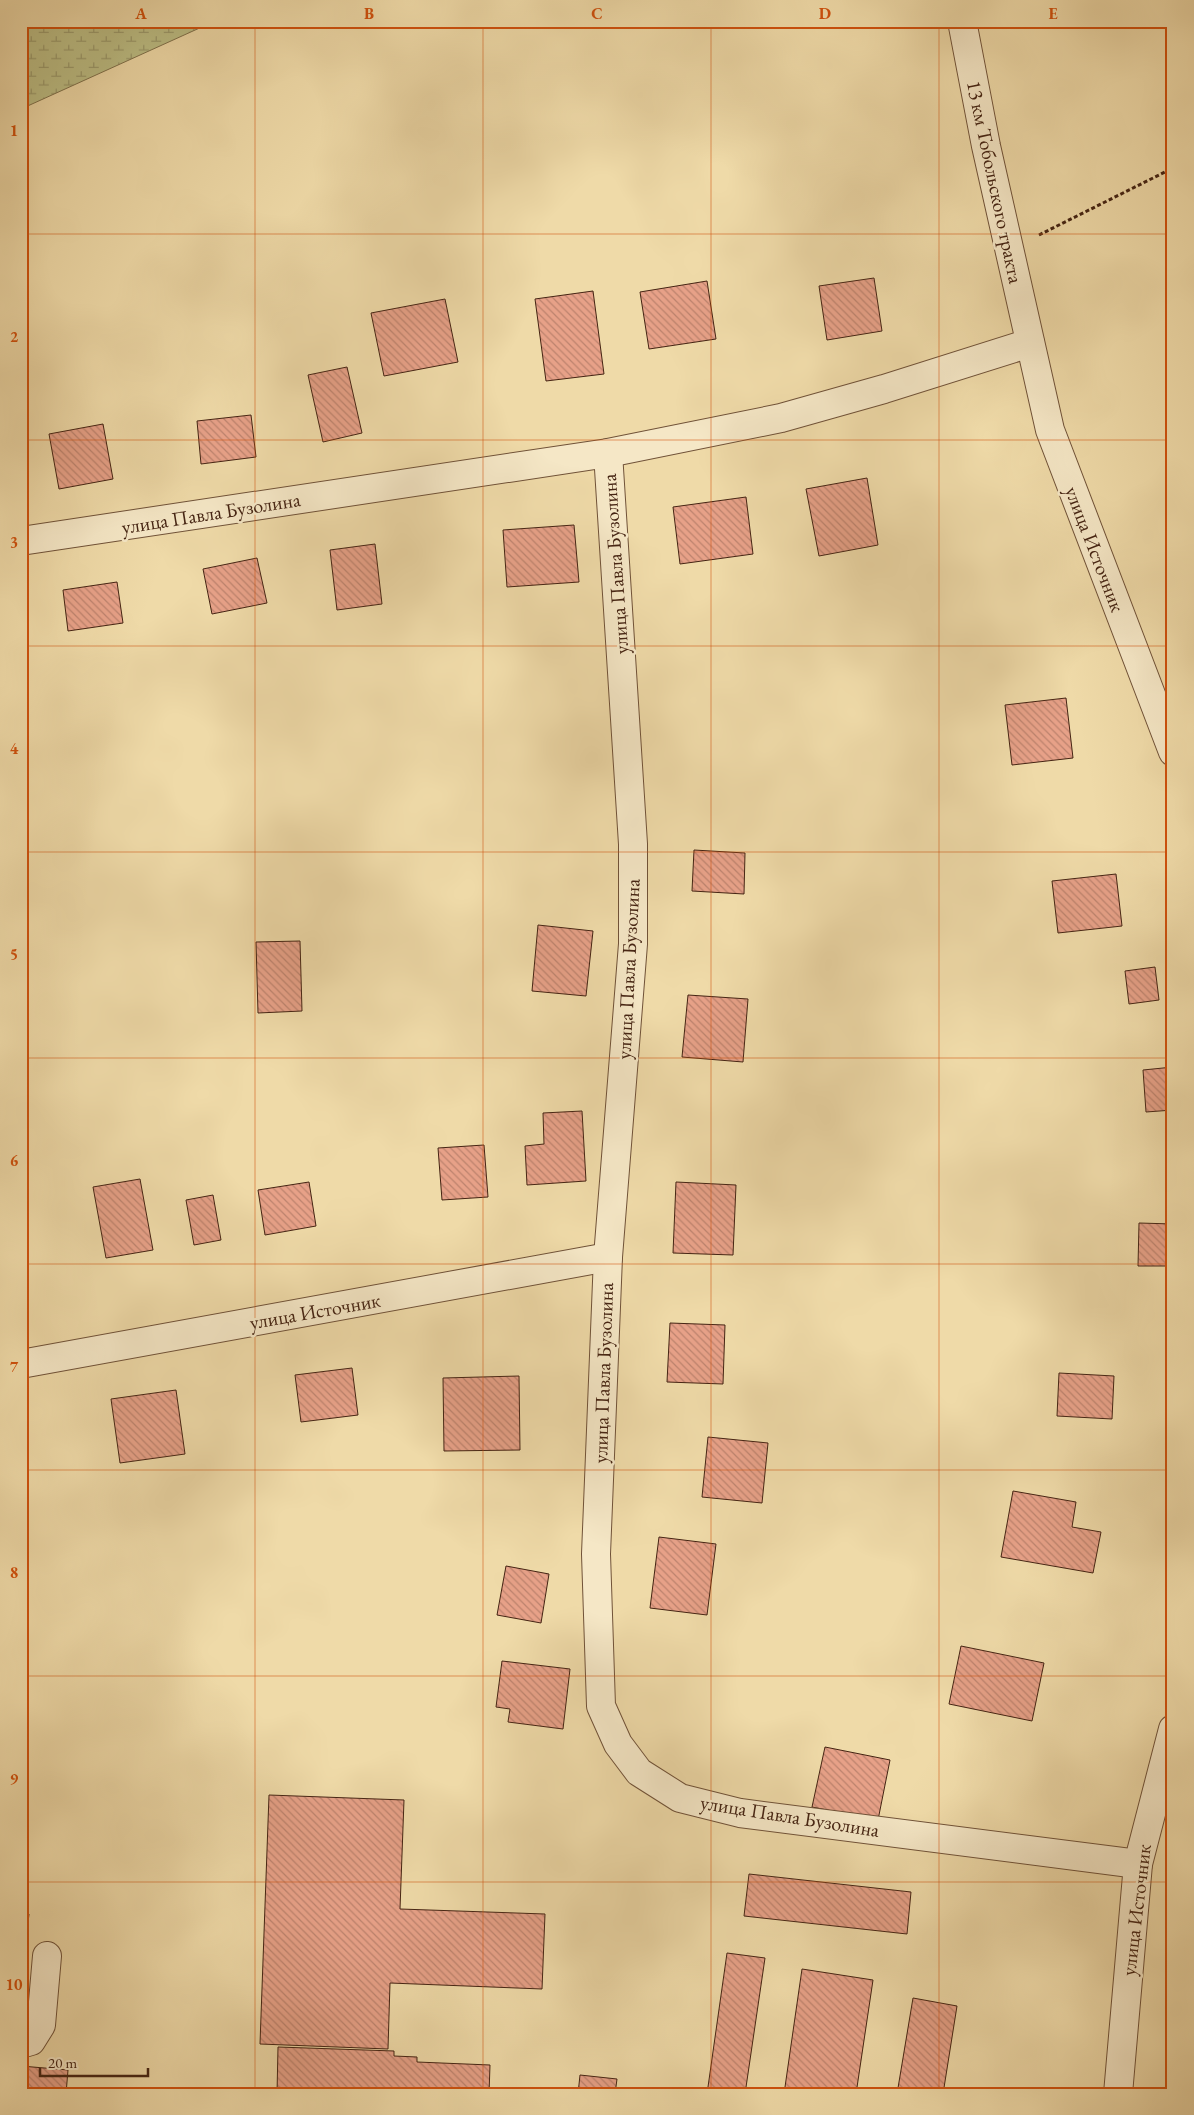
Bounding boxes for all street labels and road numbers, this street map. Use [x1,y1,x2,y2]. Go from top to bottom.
street label: 13 км Тобольского тракта [961,78,1029,286]
street label: улица Павла Бузолина [596,473,634,655]
street label: улица Источник [1059,482,1131,616]
street label: улица Павла Бузолина [120,486,302,540]
street label: улица Павла Бузолина [610,878,646,1060]
street label: улица Павла Бузолина [587,1282,619,1464]
street label: улица Источник [247,1287,383,1335]
street label: улица Павла Бузолина [699,1789,881,1843]
street label: улица Источник [1115,1842,1157,1977]

